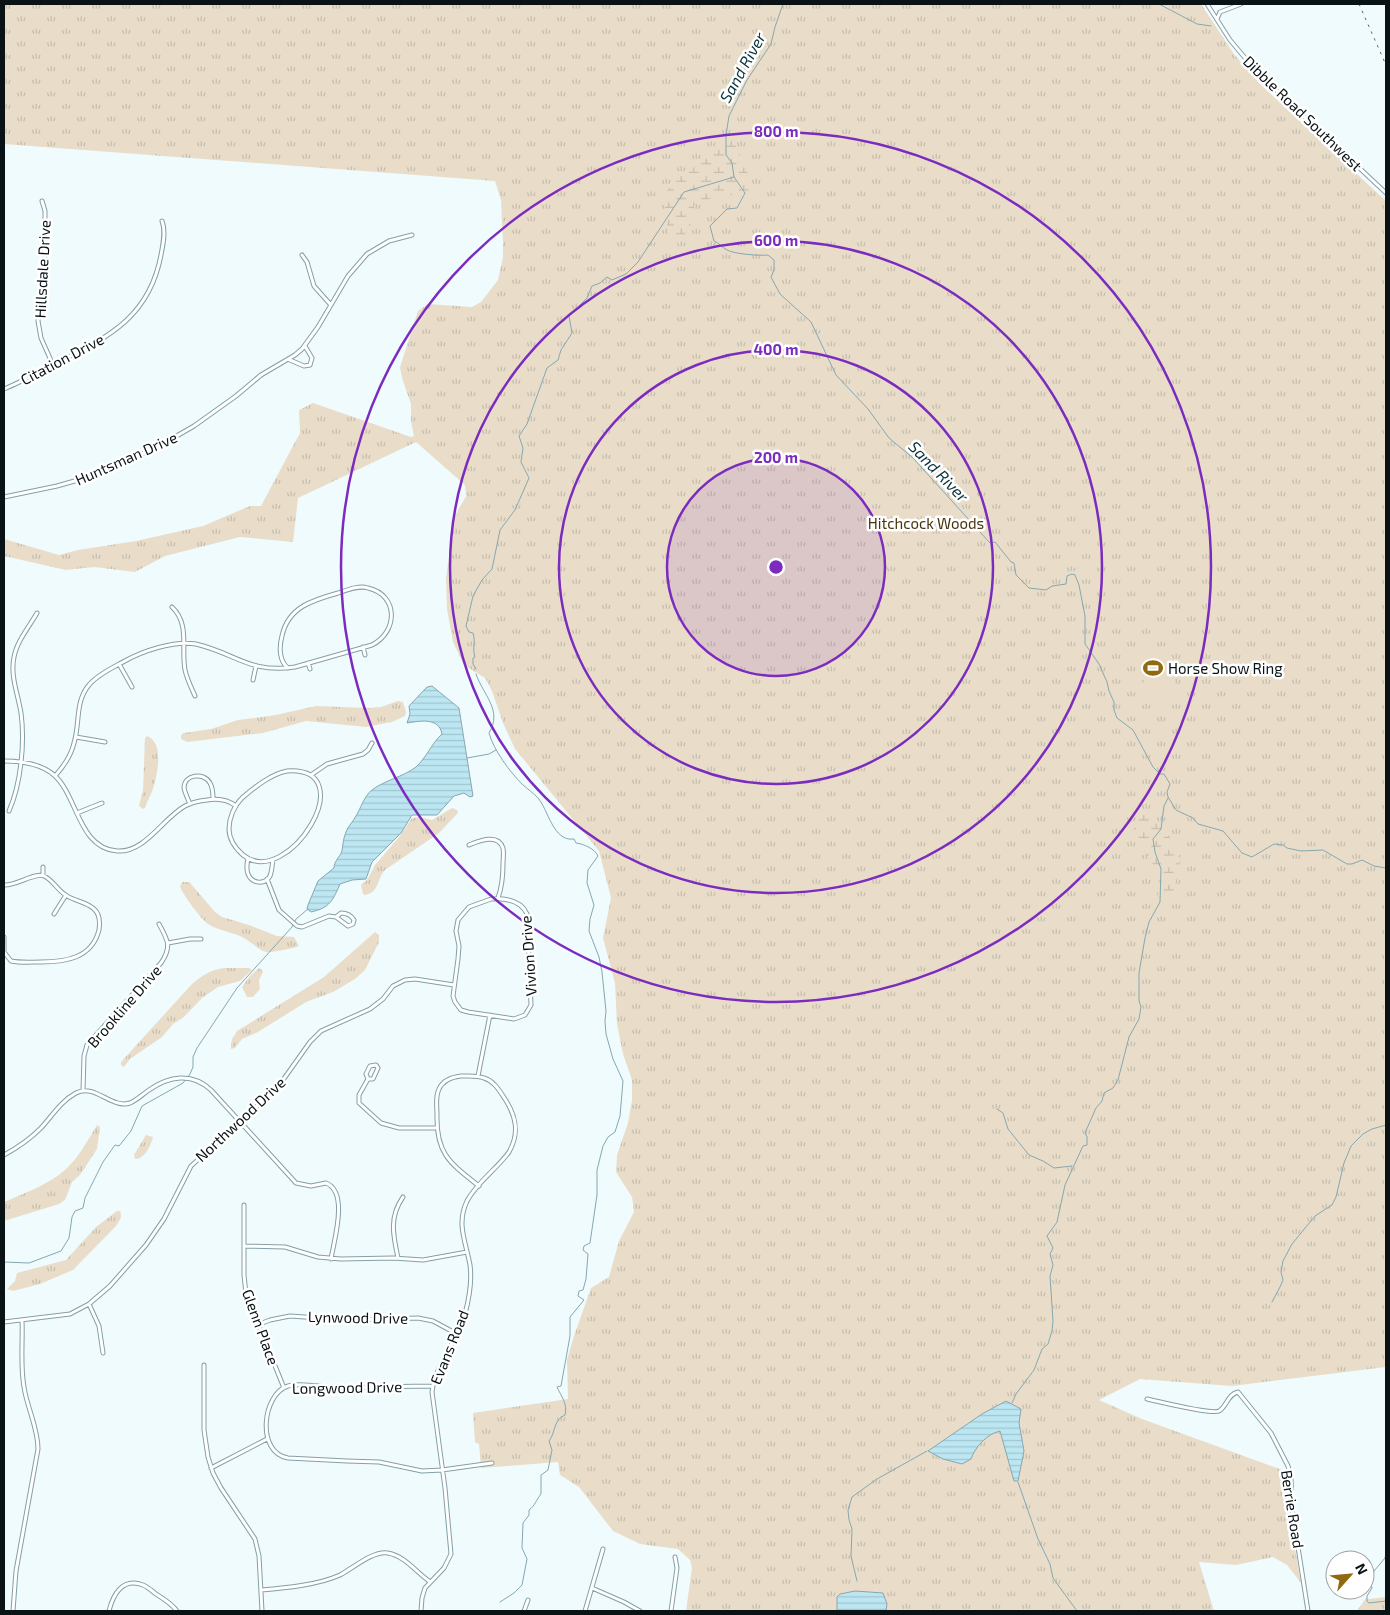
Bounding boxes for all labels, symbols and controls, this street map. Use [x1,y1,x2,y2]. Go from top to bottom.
water label: Sand River [715,28,769,105]
street label: Dibble Road Southwest [1240,52,1366,175]
text: 800 m [754,122,798,140]
street label: Hillsdale Drive [30,219,54,319]
text: 600 m [754,231,798,249]
street label: Citation Drive [17,329,107,389]
text: 400 m [754,340,798,358]
street label: Huntsman Drive [72,427,180,489]
water label: Sand River [905,437,973,506]
text: 200 m [754,448,798,466]
park label: Hitchcock Woods [868,514,984,532]
centre of rings [767,558,785,576]
sports icon: Horse Show Ring [1142,657,1164,679]
place label: Horse Show Ring [1168,659,1283,677]
street label: Vivion Drive [516,915,540,997]
street label: Brookline Drive [83,961,165,1051]
street label: Northwood Drive [191,1073,289,1165]
street label: Glenn Place [239,1287,283,1367]
street label: Lynwood Drive [308,1307,408,1327]
street label: Evans Road [426,1307,472,1387]
street label: Longwood Drive [292,1377,402,1397]
street label: Berrie Road [1278,1469,1308,1549]
north arrow [1325,1550,1375,1600]
text: N [1352,1561,1372,1577]

